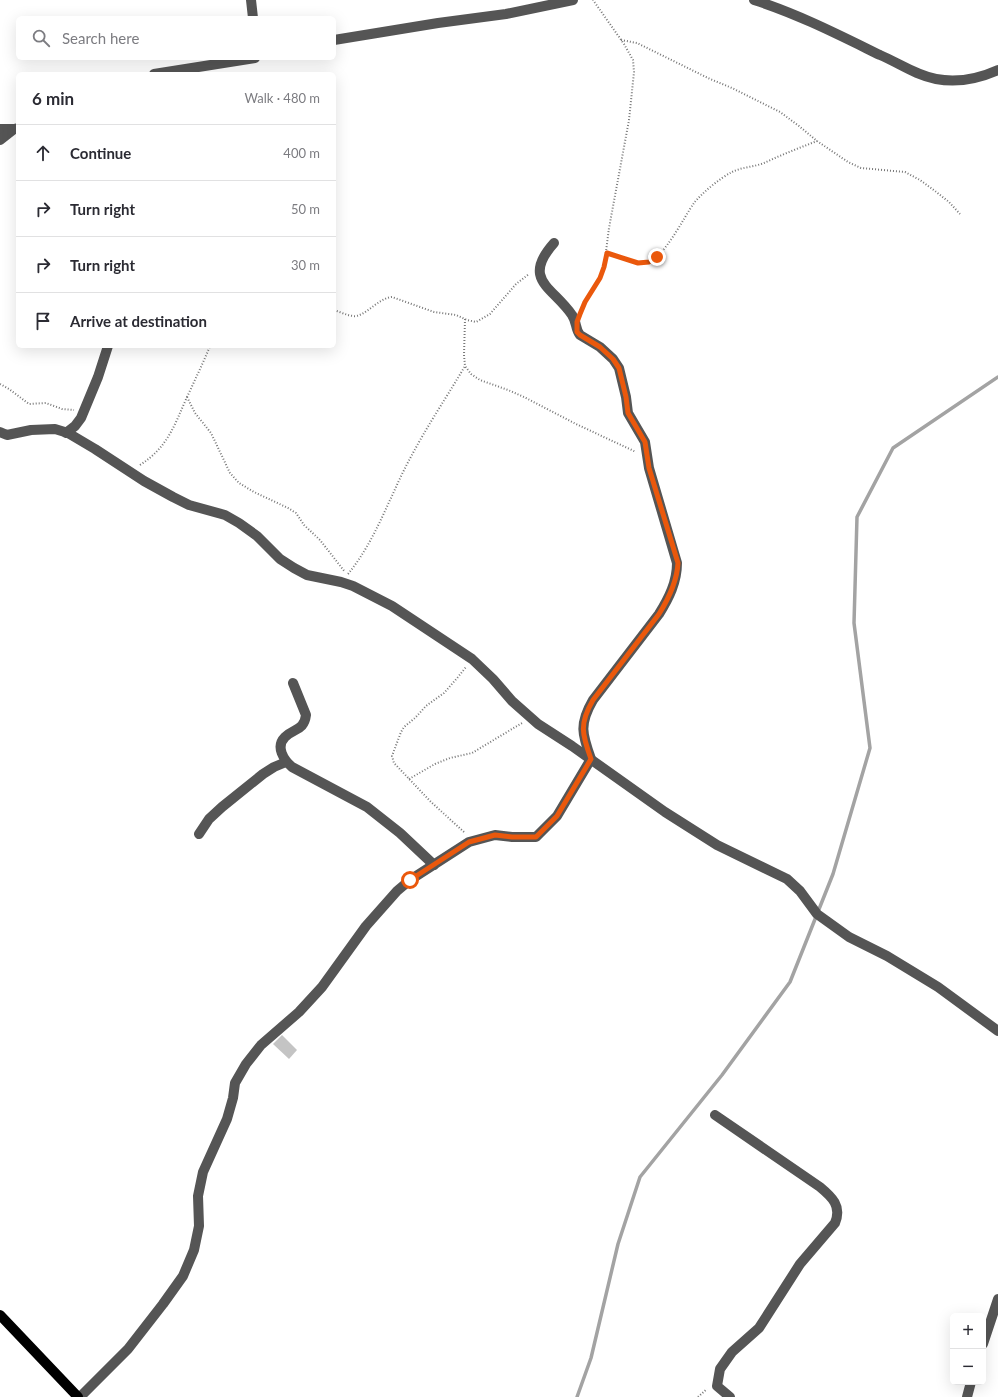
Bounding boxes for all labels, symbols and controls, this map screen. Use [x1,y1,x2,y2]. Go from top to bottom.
search box [16,16,336,60]
icon: search [30,27,52,49]
text: Search here [62,29,139,47]
text: 6 min [32,88,74,109]
text: Walk · 480 m [244,90,320,106]
icon: ahead [32,142,54,164]
text: Continue [70,144,131,162]
text: 400 m [283,145,320,161]
icon: right [32,198,54,220]
text: Turn right [70,200,135,218]
text: 50 m [291,201,320,217]
route end [648,248,666,266]
icon: right [32,254,54,276]
text: Turn right [70,256,135,274]
text: 30 m [291,257,320,273]
icon: arrive [32,310,54,332]
text: Arrive at destination [70,312,207,330]
route start [401,871,419,889]
map controls [950,1313,986,1385]
button: + [950,1313,986,1349]
button: − [950,1349,986,1385]

